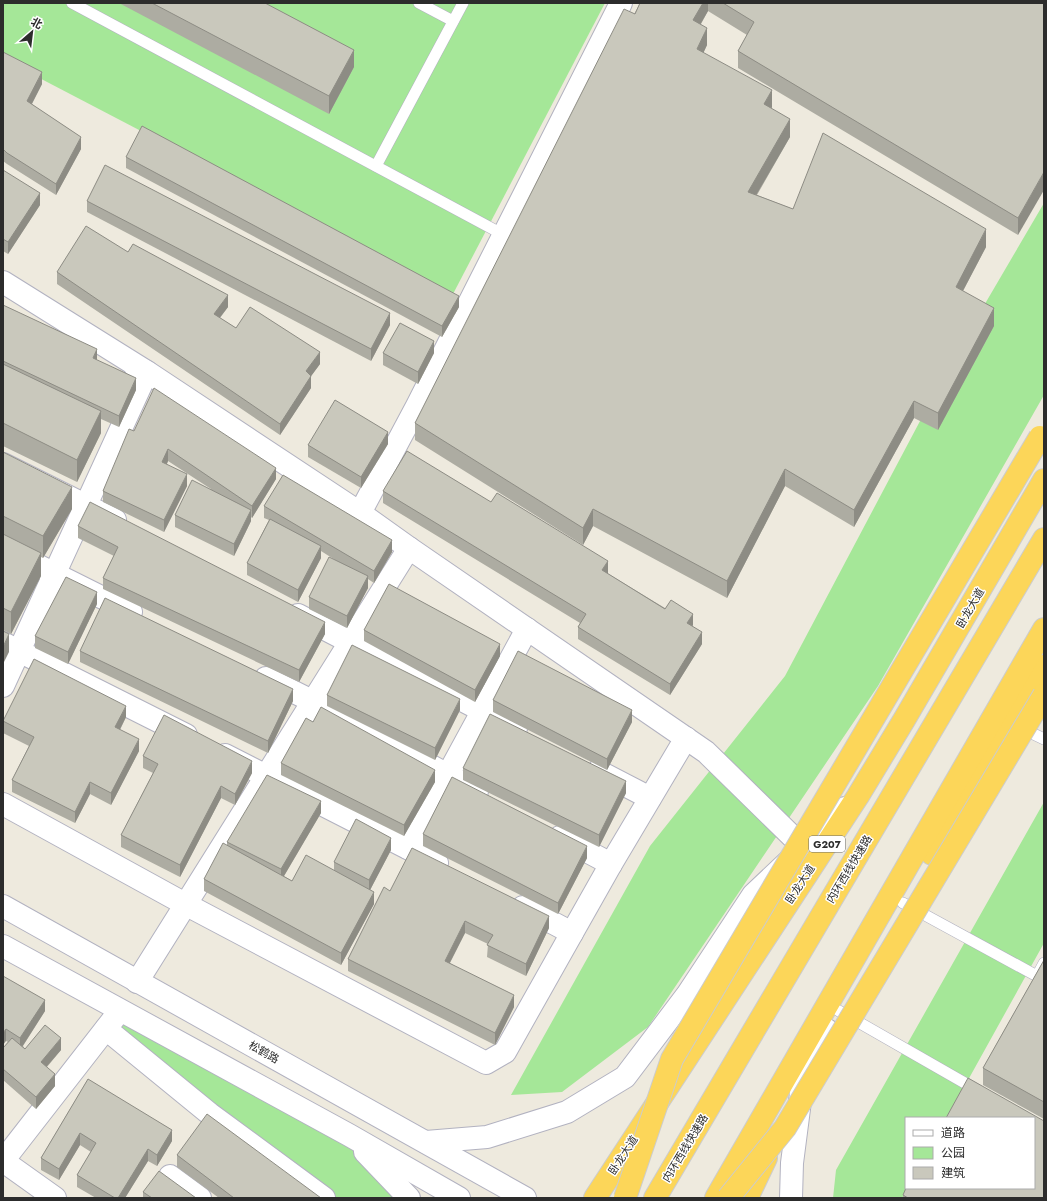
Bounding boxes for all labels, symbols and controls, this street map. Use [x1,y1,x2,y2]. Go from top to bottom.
north arrow [12,12,52,52]
text: 北 [28,14,45,33]
street label: 卧龙大道 [952,585,988,631]
street label: 内环西线快速路 [822,832,876,906]
road number: G207 [809,836,845,852]
street label: 卧龙大道 [781,861,819,907]
street label: 松鹤路 [246,1037,282,1067]
street label: 内环西线快速路 [658,1111,712,1185]
legend [905,1117,1035,1189]
text: 道路 [941,1124,965,1142]
street label: 卧龙大道 [604,1132,642,1178]
text: 公园 [941,1144,965,1162]
text: 建筑 [941,1164,965,1182]

